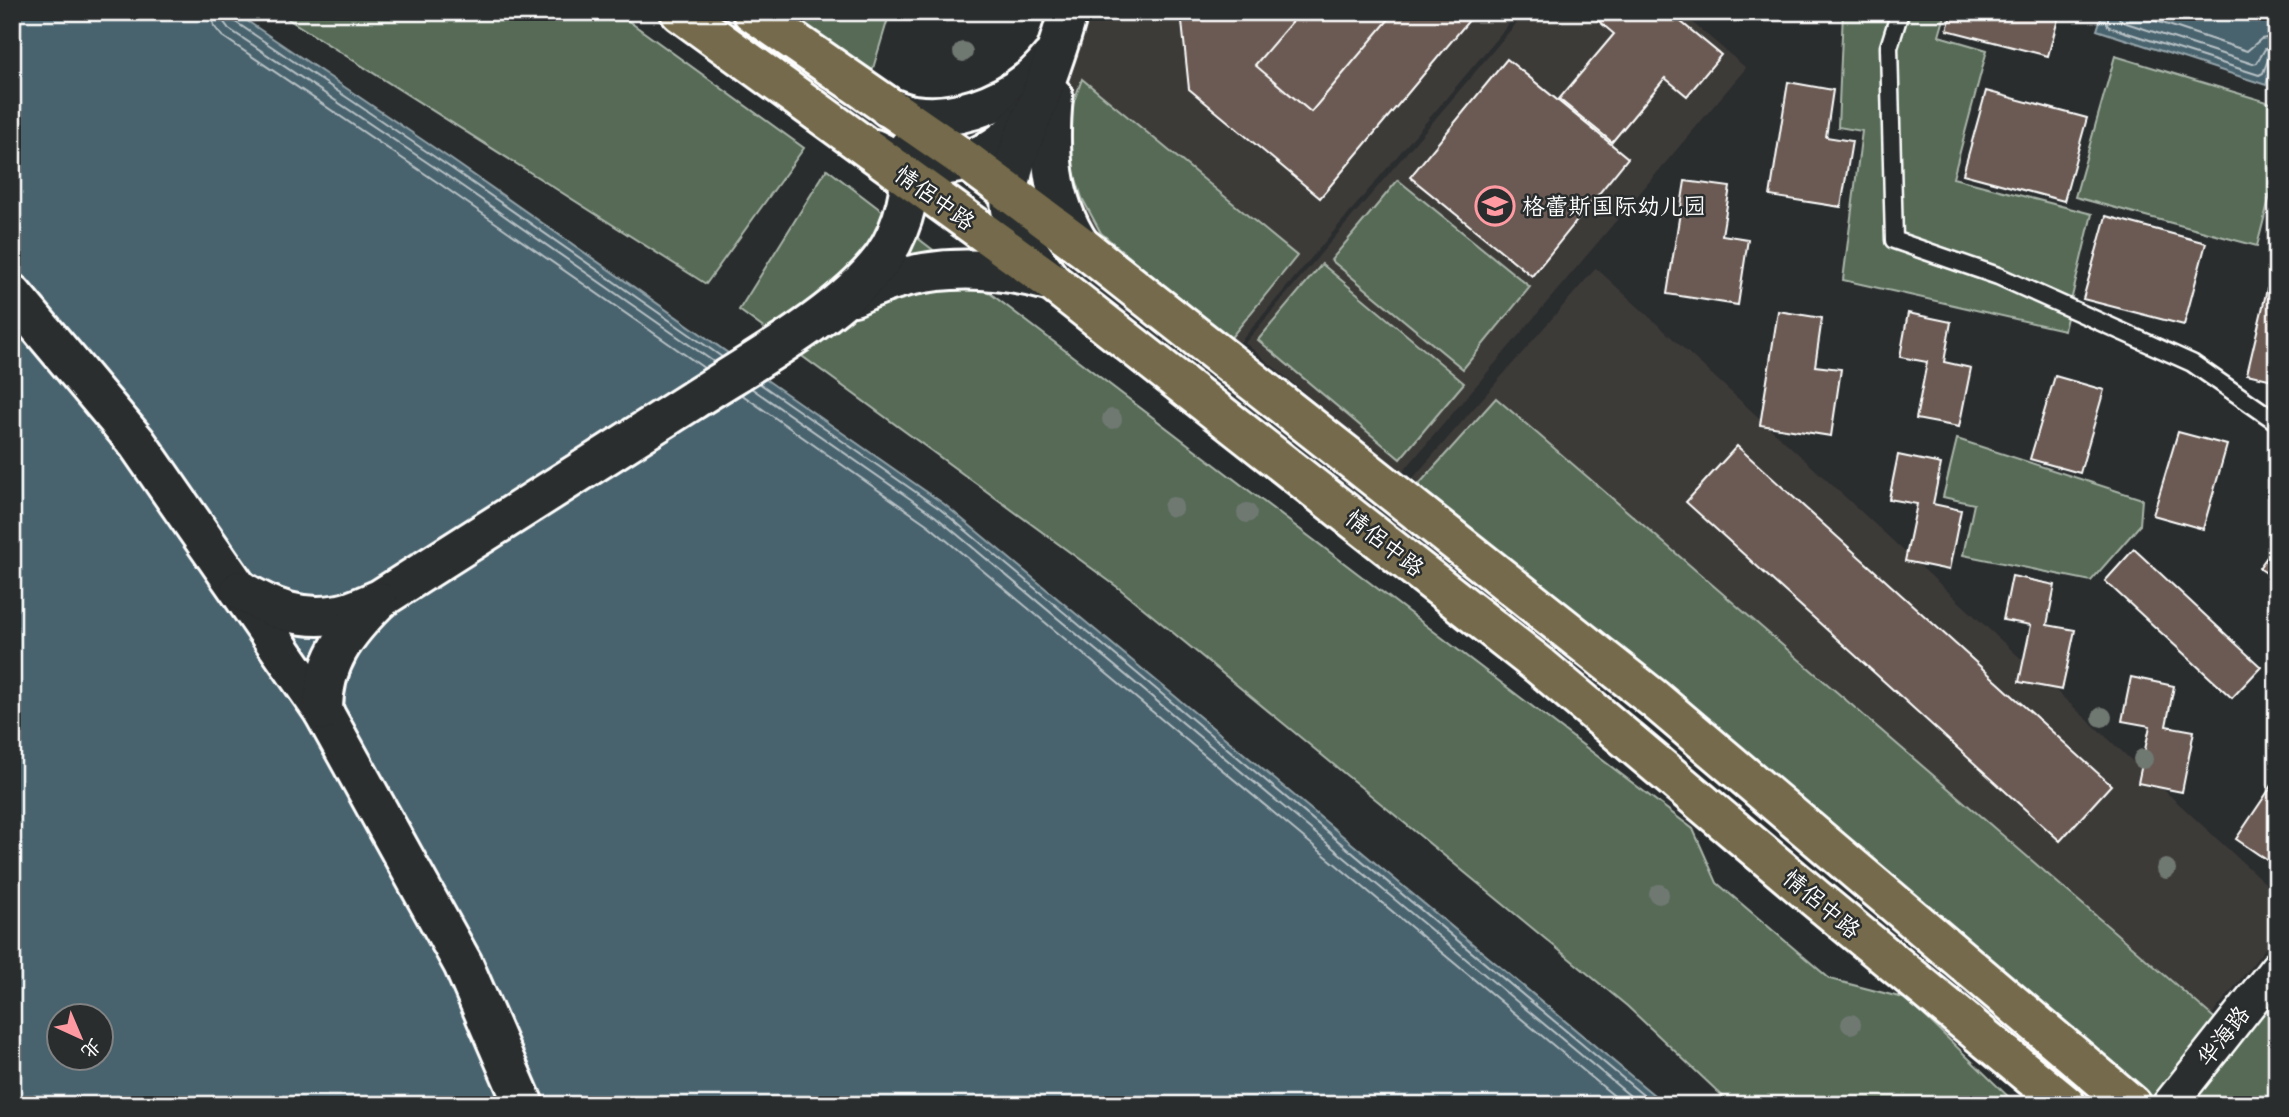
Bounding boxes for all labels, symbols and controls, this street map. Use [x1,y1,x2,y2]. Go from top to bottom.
street label: 情侶中路 [888,162,979,239]
school or university icon: 格蕾斯国际幼儿园 [1474,185,1516,227]
place label: 格蕾斯国际幼儿园 [1522,194,1706,223]
street label: 情侶中路 [1338,506,1428,585]
street label: 情侶中路 [1776,866,1864,947]
north arrow [46,1002,116,1072]
street label: 华海路 [2193,1002,2258,1074]
text: 北 [75,1032,104,1062]

